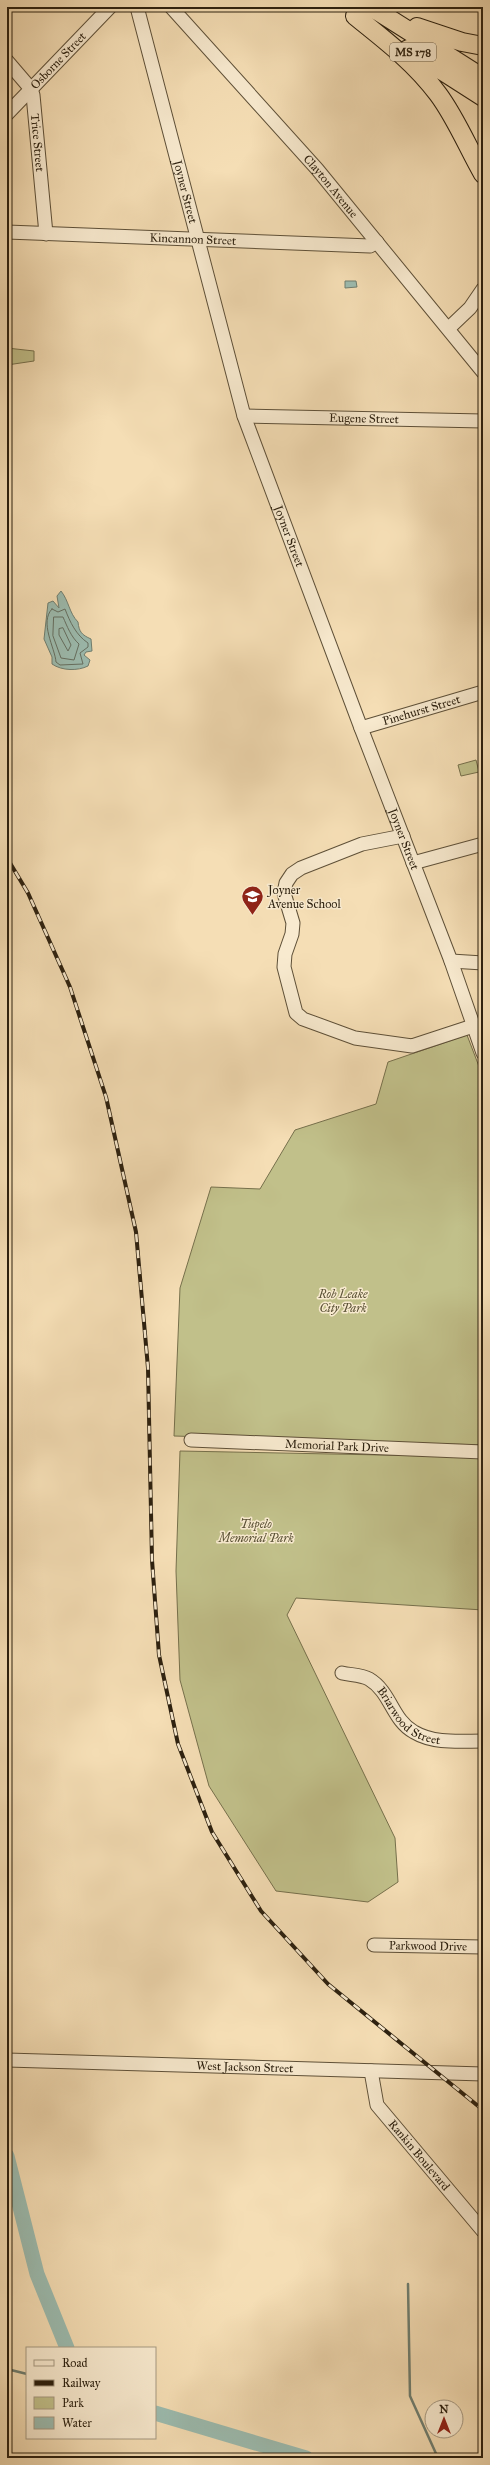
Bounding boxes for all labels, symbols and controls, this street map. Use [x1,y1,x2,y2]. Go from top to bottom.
street label: Osborne Street [28,29,90,92]
road number: MS 178 [390,43,436,61]
street label: Trice Street [28,113,47,173]
street label: Clayton Avenue [301,152,361,220]
street label: Joyner Street [169,157,200,226]
street label: Kincannon Street [149,231,237,248]
street label: Eugene Street [329,411,400,426]
street label: Joyner Street [269,501,307,570]
street label: Pinehurst Street [381,692,463,728]
street label: Joyner Street [384,804,422,872]
place label: Joyner Avenue School [266,883,341,911]
school or university icon: Joyner Avenue School [240,884,266,917]
park label: Rob Leake City Park [317,1287,368,1315]
street label: Memorial Park Drive [285,1437,389,1455]
park label: Tupelo Memorial Park [217,1517,294,1545]
street label: Briarwood Street [374,1684,442,1747]
street label: Parkwood Drive [389,1938,467,1954]
street label: West Jackson Street [196,2059,294,2075]
street label: Rankin Boulevard [385,2117,453,2193]
legend [26,2347,156,2439]
text: Road [62,2356,88,2370]
text: Railway [62,2376,101,2390]
text: Park [62,2396,84,2410]
north arrow [424,2399,464,2439]
text: N [439,2403,449,2416]
text: Water [62,2416,92,2430]

